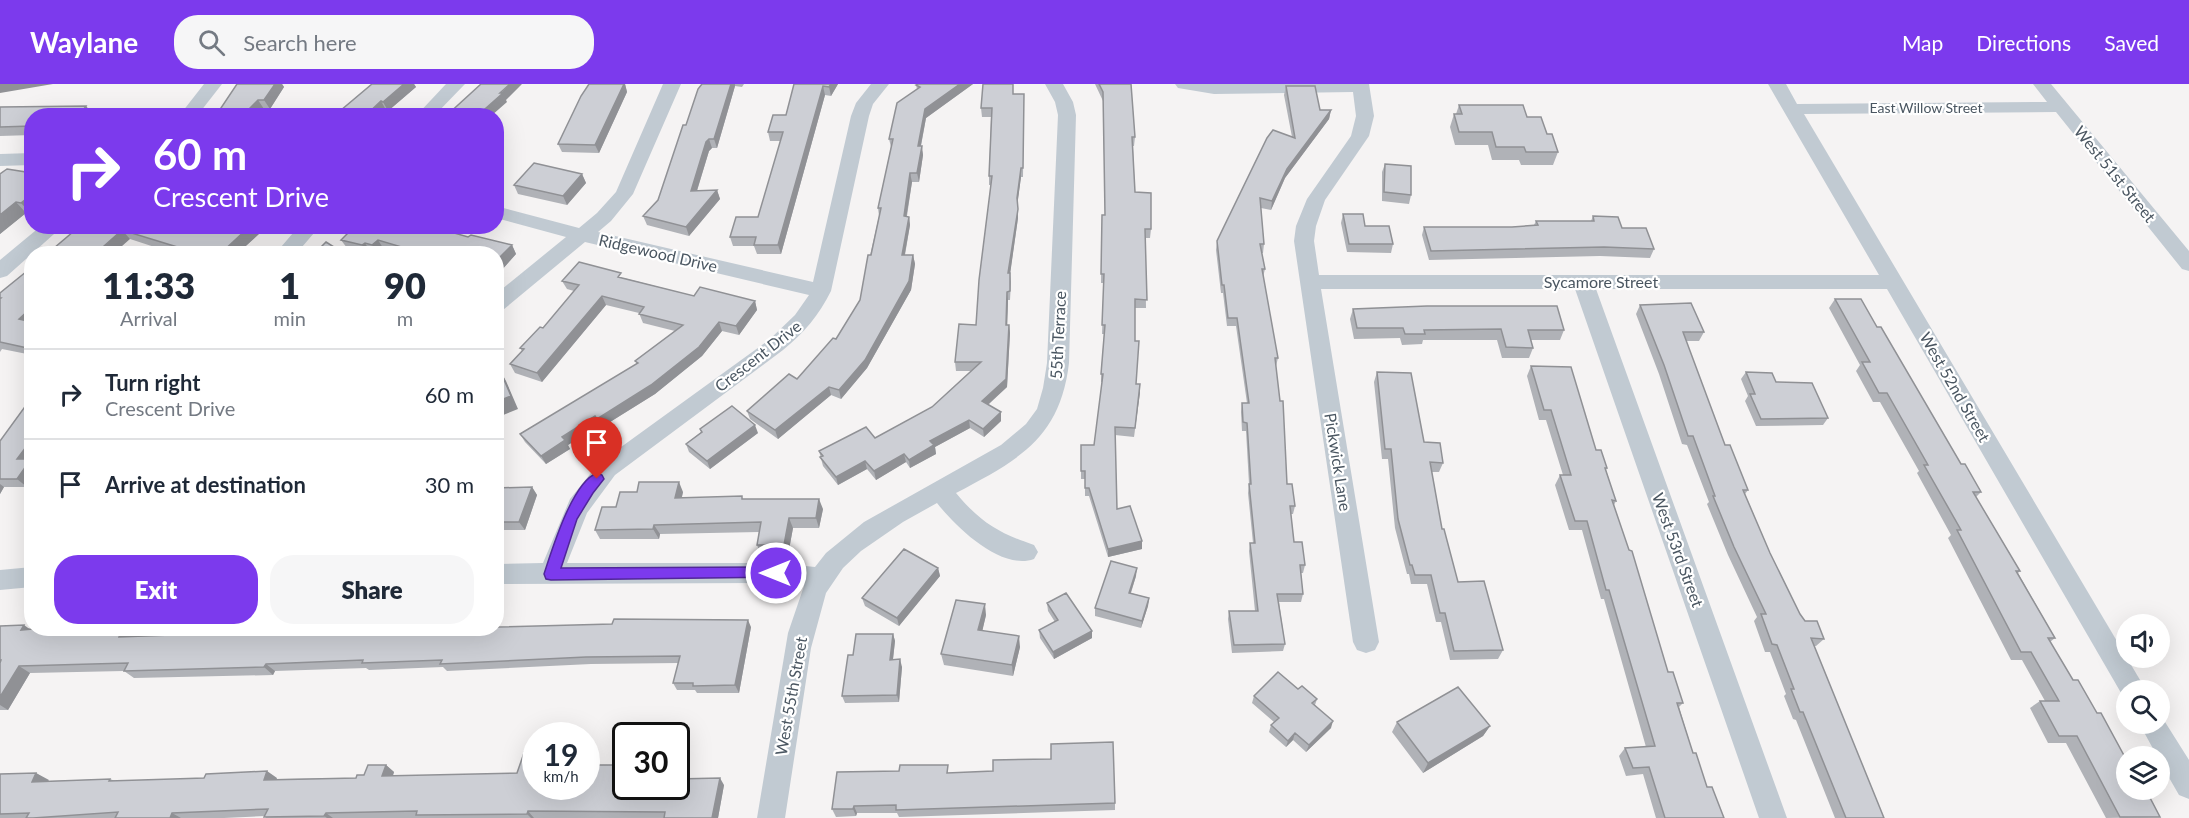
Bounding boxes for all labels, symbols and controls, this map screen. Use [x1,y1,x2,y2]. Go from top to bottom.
search box [174,15,594,69]
text: Waylane [30,25,138,59]
icon: search [195,26,228,59]
text: Search here [243,29,357,56]
text: Map [1902,30,1943,55]
text: Directions [1976,30,2071,55]
text: Saved [2104,30,2159,55]
street label: East Willow Street [1870,99,1982,116]
street label: West 51st Street [2071,122,2160,226]
text: 60 m [153,129,247,179]
icon: right [54,132,132,210]
text: Crescent Drive [153,180,329,213]
street label: Ridgewood Drive [597,230,719,275]
text: 11:33 [102,263,195,307]
text: 1 [279,263,300,307]
text: 90 [384,263,426,307]
street label: Sycamore Street [1544,272,1658,291]
street label: 55th Terrace [1046,290,1069,380]
text: Arrival [120,306,178,330]
text: min [273,306,306,330]
text: m [397,306,413,330]
street label: Crescent Drive [711,316,805,395]
street label: West 52nd Street [1916,329,1995,445]
text: Turn right [105,369,200,396]
icon: right [54,378,87,411]
text: 60 m [425,381,474,408]
text: Crescent Drive [105,396,235,420]
street label: Pickwick Lane [1321,412,1356,512]
pin [571,417,622,479]
icon: arrive [580,426,613,459]
icon: arrive [54,468,87,501]
text: Arrive at destination [105,471,306,498]
text: 30 m [425,471,474,498]
street label: West 53rd Street [1649,490,1708,610]
position arrow [744,541,808,605]
button: Exit [54,555,258,624]
button: Share [270,555,474,624]
map controls [2116,614,2170,800]
button: sound [2116,614,2170,668]
street label: West 55th Street [771,635,810,757]
button: search [2116,680,2170,734]
speed limit sign: 30 [612,722,690,800]
text: 19 [544,736,578,772]
button: layers [2116,746,2170,800]
text: km/h [543,767,579,785]

